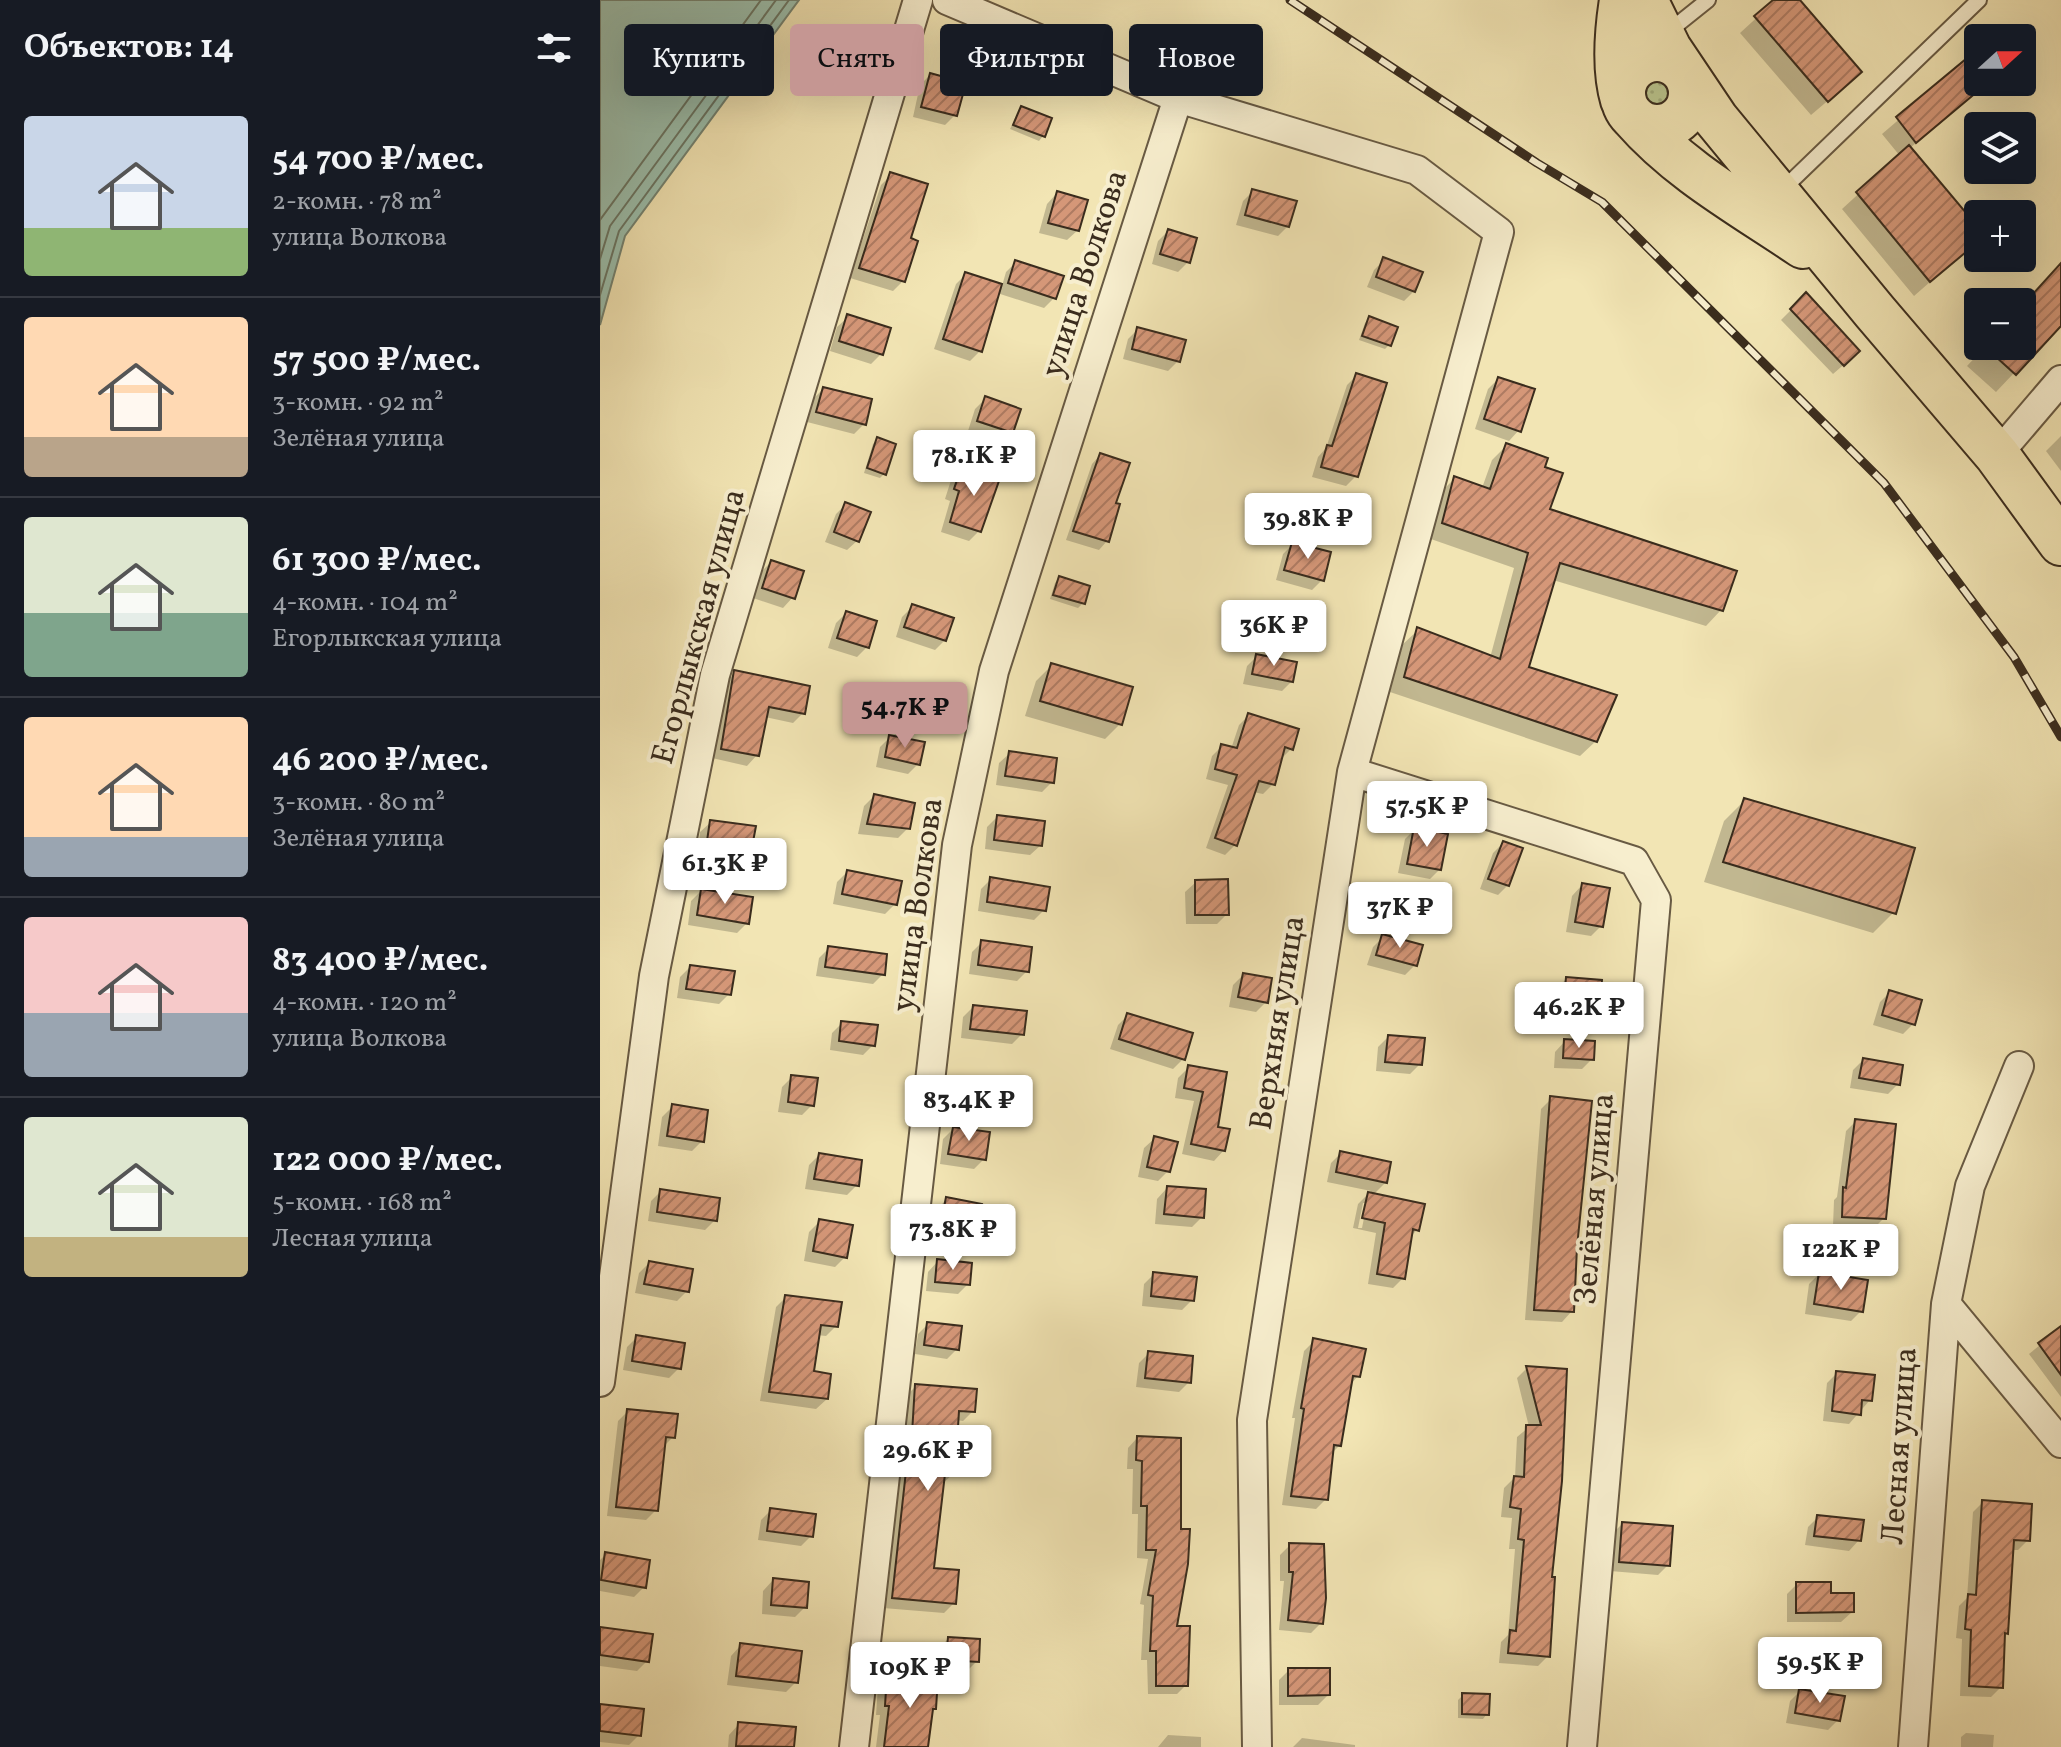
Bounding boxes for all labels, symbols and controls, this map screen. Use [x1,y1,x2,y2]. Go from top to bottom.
chip: Купить [624,24,774,96]
chip: Снять [790,24,924,96]
chip: Фильтры [940,24,1113,96]
chip: Новое [1129,24,1263,96]
north arrow [1964,24,2036,96]
map controls [1964,24,2036,360]
text: Объектов: 14 [24,25,234,72]
icon: filters [532,26,576,70]
button: layers [1964,112,2036,184]
text: 54 700 ₽/мес. [272,137,485,184]
icon: home [88,148,184,244]
street label: улица Волкова [1032,165,1140,383]
text: 2-комн. · 78 m² [272,184,442,220]
button: + [1964,200,2036,272]
text: улица Волкова [272,220,447,256]
button: − [1964,288,2036,360]
text: 57 500 ₽/мес. [272,338,481,385]
icon: home [88,349,184,445]
text: 3-комн. · 92 m² [272,385,444,421]
text: Зелёная улица [272,421,445,457]
pin: 78.1K ₽ [900,430,1048,498]
text: 78.1K ₽ [931,438,1017,474]
street label: Егорлыкская улица [642,484,758,770]
pin: 39.8K ₽ [1234,493,1382,561]
text: 39.8K ₽ [1263,501,1353,537]
text: 61 300 ₽/мес. [272,538,482,585]
icon: home [88,549,184,645]
text: 4-комн. · 104 m² [272,585,458,621]
pin: 36K ₽ [1218,600,1330,668]
text: 36K ₽ [1239,608,1309,644]
text: Егорлыкская улица [272,621,502,657]
pin: 54.7K ₽ [831,682,979,750]
text: 54.7K ₽ [860,690,950,726]
text: 46 200 ₽/мес. [272,738,489,785]
icon: home [88,749,184,845]
pin: 57.5K ₽ [1353,781,1501,849]
text: 3-комн. · 80 m² [272,785,445,821]
text: 57.5K ₽ [1385,789,1469,825]
street label: улица Волкова [882,795,956,1015]
text: Зелёная улица [272,821,445,857]
pin: 61.3K ₽ [651,838,799,906]
text: 61.3K ₽ [682,846,768,882]
pin: 37K ₽ [1344,882,1456,950]
text: 37K ₽ [1366,890,1434,926]
street label: Верхняя улица [1240,912,1318,1134]
text: 83 400 ₽/мес. [272,938,488,985]
icon: home [88,949,184,1045]
pin: 46.2K ₽ [1505,982,1653,1050]
text: 4-комн. · 120 m² [272,985,457,1021]
text: 46.2K ₽ [1533,990,1625,1026]
text: улица Волкова [272,1021,447,1057]
pin: 83.4K ₽ [895,1075,1043,1143]
text: 83.4K ₽ [923,1083,1015,1119]
street label: Зелёная улица [1565,1091,1627,1307]
text: 122 000 ₽/мес. [272,1138,503,1185]
icon: home [88,1149,184,1245]
text: 5-комн. · 168 m² [272,1185,452,1221]
pin: 73.8K ₽ [879,1204,1027,1272]
text: 73.8K ₽ [909,1212,997,1248]
text: Лесная улица [272,1221,433,1257]
pin: 122K ₽ [1776,1224,1906,1292]
text: 122K ₽ [1801,1232,1881,1268]
street label: Лесная улица [1872,1346,1930,1546]
pin: 29.6K ₽ [854,1425,1002,1493]
text: 29.6K ₽ [882,1433,974,1469]
pin: 59.5K ₽ [1746,1637,1894,1705]
pin: 109K ₽ [845,1642,975,1710]
text: 59.5K ₽ [1776,1645,1864,1681]
text: 109K ₽ [869,1650,951,1686]

